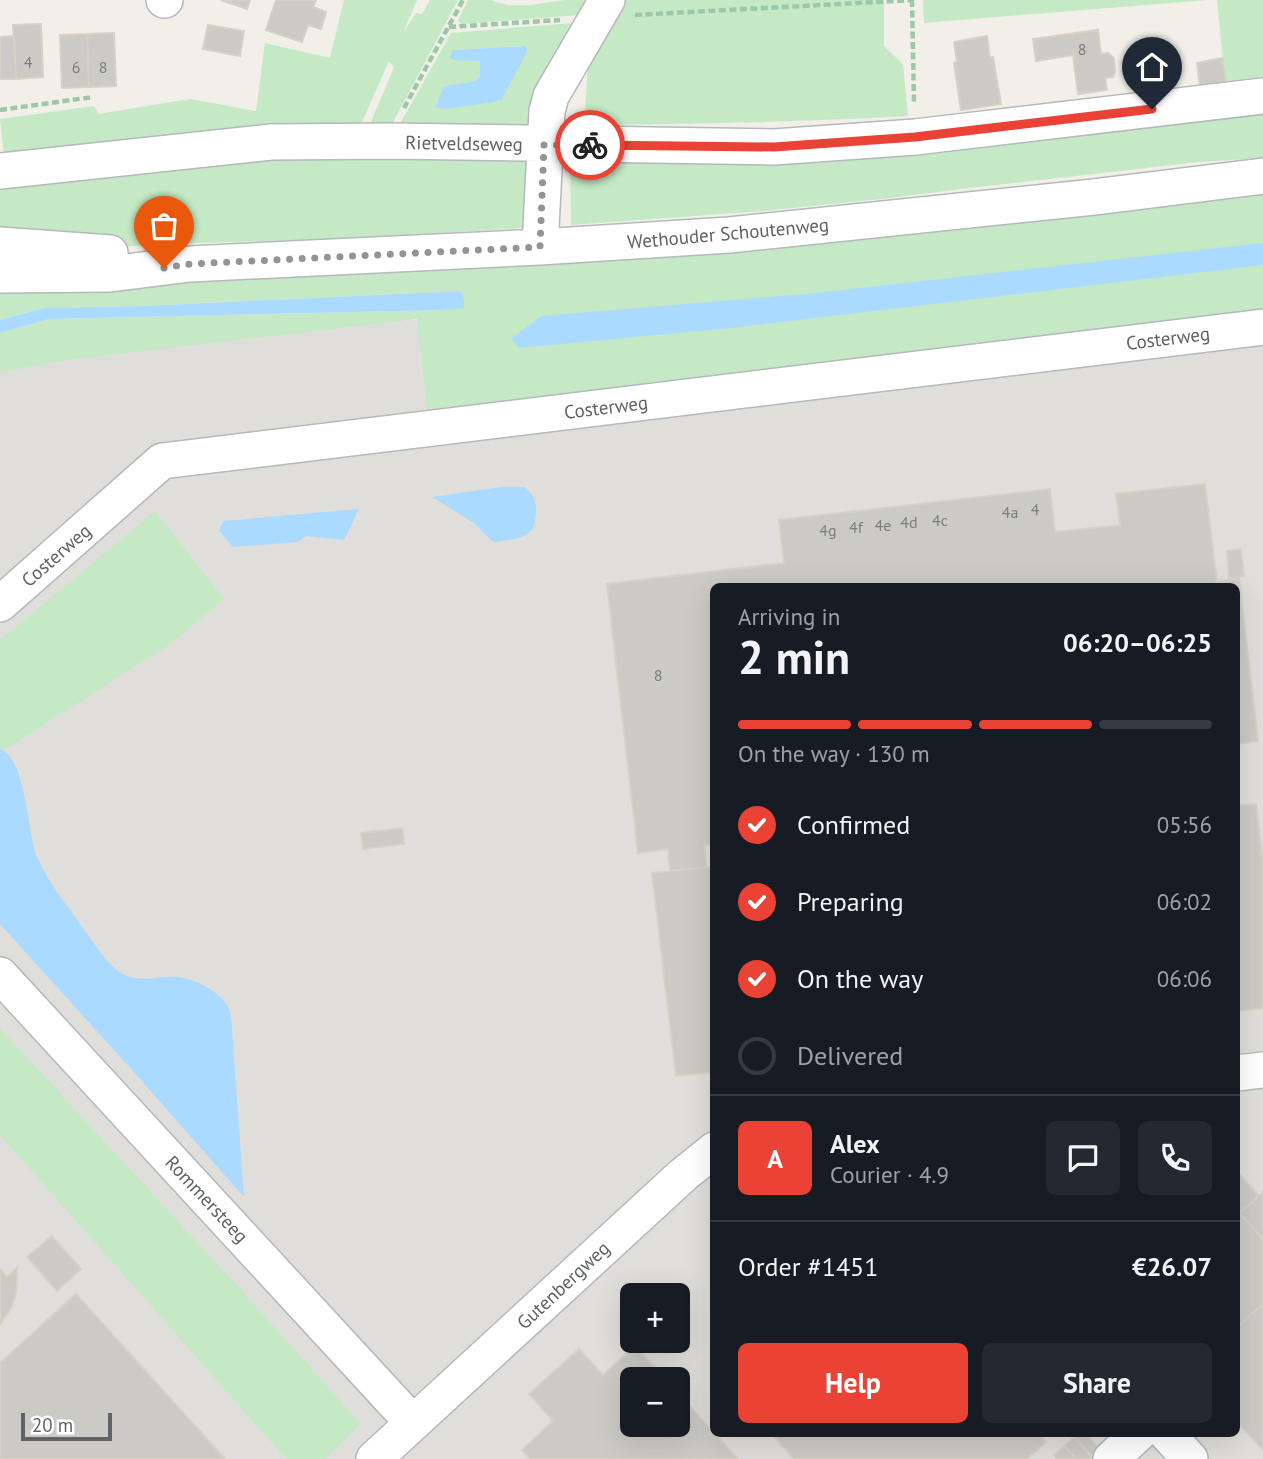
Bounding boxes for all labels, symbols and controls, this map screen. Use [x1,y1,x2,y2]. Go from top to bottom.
pin [1122,37,1182,109]
house number: 8 [1078,39,1086,59]
icon: home [1133,48,1171,86]
house number: 4 [24,52,33,72]
house number: 6 [72,57,80,77]
house number: 8 [99,57,107,77]
courier [555,110,625,180]
icon: bike [571,126,609,164]
street label: Rietveldseweg [405,130,523,156]
pin [134,196,194,268]
icon: bag [145,207,183,245]
street label: Wethouder Schoutenweg [626,212,830,254]
street label: Costerweg [1125,321,1211,355]
street label: Costerweg [563,390,649,424]
house number: 4 [1031,499,1040,519]
house number: 4a [1002,502,1018,522]
house number: 4c [932,510,948,530]
house number: 4d [900,512,918,532]
house number: 4e [875,515,891,535]
house number: 4f [849,517,864,537]
street label: Costerweg [16,518,96,592]
house number: 4g [819,520,837,540]
text: Arriving in [738,602,840,631]
text: 06:20–06:25 [1063,626,1212,659]
text: 2 min [738,627,850,687]
house number: 8 [654,665,662,685]
text: On the way · 130 m [738,739,930,768]
icon: check [738,806,776,844]
text: Confirmed [797,808,910,841]
text: 05:56 [1157,810,1212,839]
icon: check [738,883,776,921]
text: Preparing [797,885,904,918]
text: 06:02 [1157,887,1212,916]
icon: check [738,960,776,998]
text: On the way [797,962,923,995]
text: 06:06 [1157,964,1212,993]
text: Delivered [797,1039,903,1072]
button: chat [1046,1121,1120,1195]
button: phone [1138,1121,1212,1195]
text: Alex [830,1127,880,1160]
text: A [767,1142,783,1175]
street label: Rommersteeg [160,1150,254,1248]
text: Courier · 4.9 [830,1160,949,1189]
street label: Gutenbergweg [512,1236,614,1334]
text: Order #1451 [738,1250,878,1283]
text: €26.07 [1132,1250,1212,1283]
map controls [620,1283,690,1437]
button: + [620,1283,690,1353]
button: Help [738,1343,968,1423]
button: Share [982,1343,1212,1423]
button: − [620,1367,690,1437]
scale bar [21,1410,112,1442]
text: 20 m [32,1413,73,1437]

